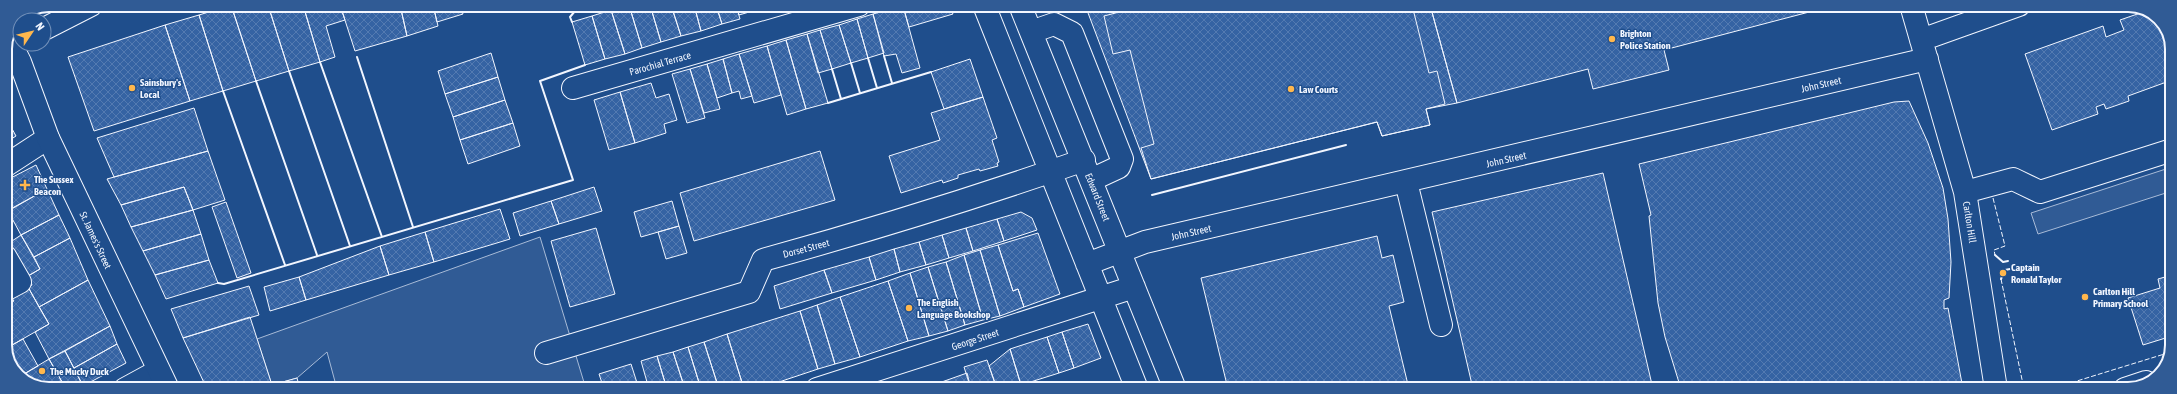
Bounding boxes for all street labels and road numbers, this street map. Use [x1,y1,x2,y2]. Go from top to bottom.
street label: Parochial Terrace [628,49,693,78]
street label: John Street [1800,75,1842,94]
street label: John Street [1485,150,1527,169]
street label: Edward Street [1083,172,1112,223]
street label: Carlton Hill [1961,201,1978,244]
street label: St. James's Street [77,210,114,271]
street label: John Street [1170,223,1212,242]
street label: Dorset Street [782,237,831,260]
street label: George Street [950,327,1000,352]

